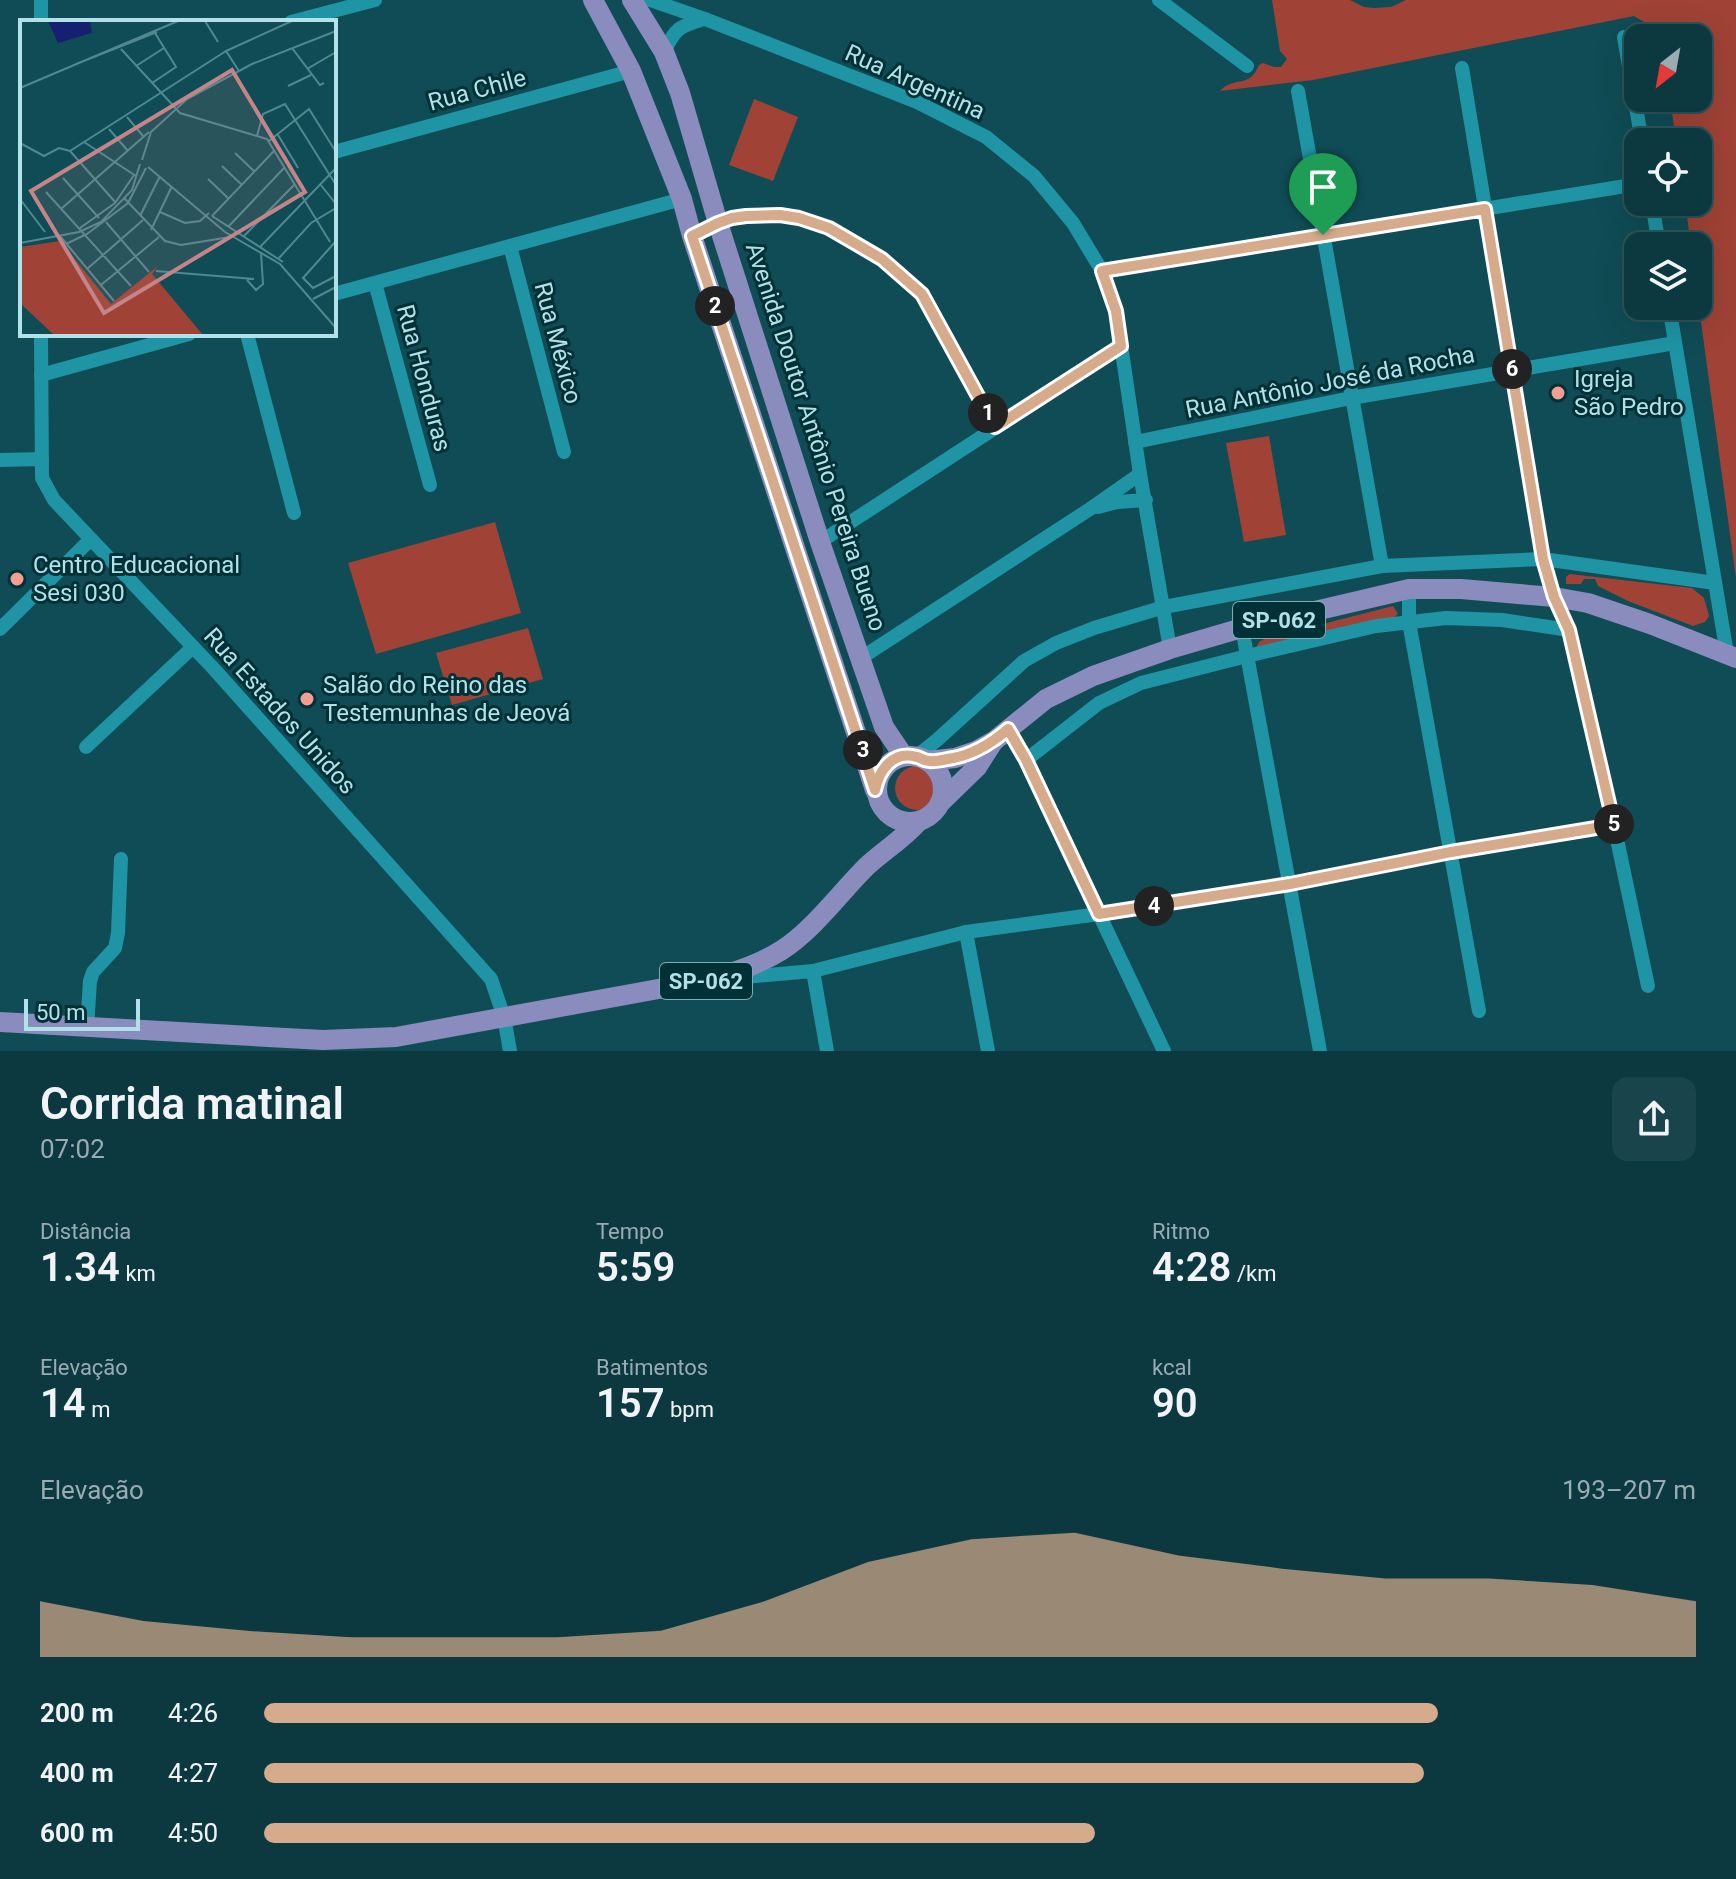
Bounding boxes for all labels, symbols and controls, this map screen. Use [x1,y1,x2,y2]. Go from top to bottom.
inset map [20,20,336,336]
north arrow [1624,24,1712,112]
map controls [1624,24,1712,320]
street label: Rua Argentina [841,39,989,125]
street label: Rua Chile [425,64,529,116]
button: locate [1624,128,1712,216]
pin [1289,153,1357,235]
icon: arrive [1301,165,1345,209]
button: layers [1624,232,1712,320]
street label: Avenida Doutor Antônio Pereira Bueno [740,239,892,635]
street label: Rua México [528,279,588,407]
pin: 2 [695,286,735,326]
text: 2 [709,293,721,318]
street label: Rua Honduras [391,301,457,455]
street label: Rua Antônio José da Rocha [1183,340,1477,424]
pin: 6 [1492,349,1532,389]
text: 6 [1506,356,1518,381]
place label: Igreja São Pedro [1574,365,1684,421]
marker: Igreja São Pedro [1549,384,1567,402]
pin: 1 [968,393,1008,433]
text: 1 [982,400,994,425]
place label: Centro Educacional Sesi 030 [33,551,240,607]
marker: Centro Educacional Sesi 030 [8,570,26,588]
road number: SP-062 [1233,602,1325,638]
street label: Rua Estados Unidos [198,622,362,800]
place label: Salão do Reino das Testemunhas de Jeová [323,671,570,727]
marker: Salão do Reino das Testemunhas de Jeová [298,690,316,708]
pin: 3 [843,730,883,770]
text: 3 [857,737,869,762]
pin: 5 [1594,804,1634,844]
text: 5 [1608,811,1620,836]
pin: 4 [1134,886,1174,926]
text: 4 [1148,893,1160,918]
road number: SP-062 [660,963,752,999]
scale bar [24,995,140,1031]
text: 50 m [36,1000,85,1025]
button: share [1612,1077,1696,1161]
text: Corrida matinal [40,1078,344,1130]
text: 07:02 [40,1134,105,1164]
text: Distância [40,1219,131,1244]
text: Tempo [596,1219,664,1244]
text: Ritmo [1152,1219,1210,1244]
text: 1.34 [40,1244,120,1291]
text: 5:59 [596,1244,675,1291]
text: 4:28 [1152,1244,1231,1291]
text: km [120,1261,156,1286]
text: /km [1231,1261,1276,1286]
text: Elevação [40,1355,128,1380]
text: Batimentos [596,1355,708,1380]
text: kcal [1152,1355,1192,1380]
text: 14 [40,1380,86,1427]
text: 157 [596,1380,665,1427]
text: 90 [1152,1380,1198,1427]
text: m [86,1397,110,1422]
text: bpm [665,1397,714,1422]
text: Elevação [40,1475,144,1505]
text: 193–207 m [1562,1475,1696,1505]
text: 200 m [40,1698,114,1728]
text: 4:26 [168,1698,218,1728]
text: 400 m [40,1758,114,1788]
text: 4:27 [168,1758,218,1788]
text: 600 m [40,1818,114,1848]
text: 4:50 [168,1818,218,1848]

